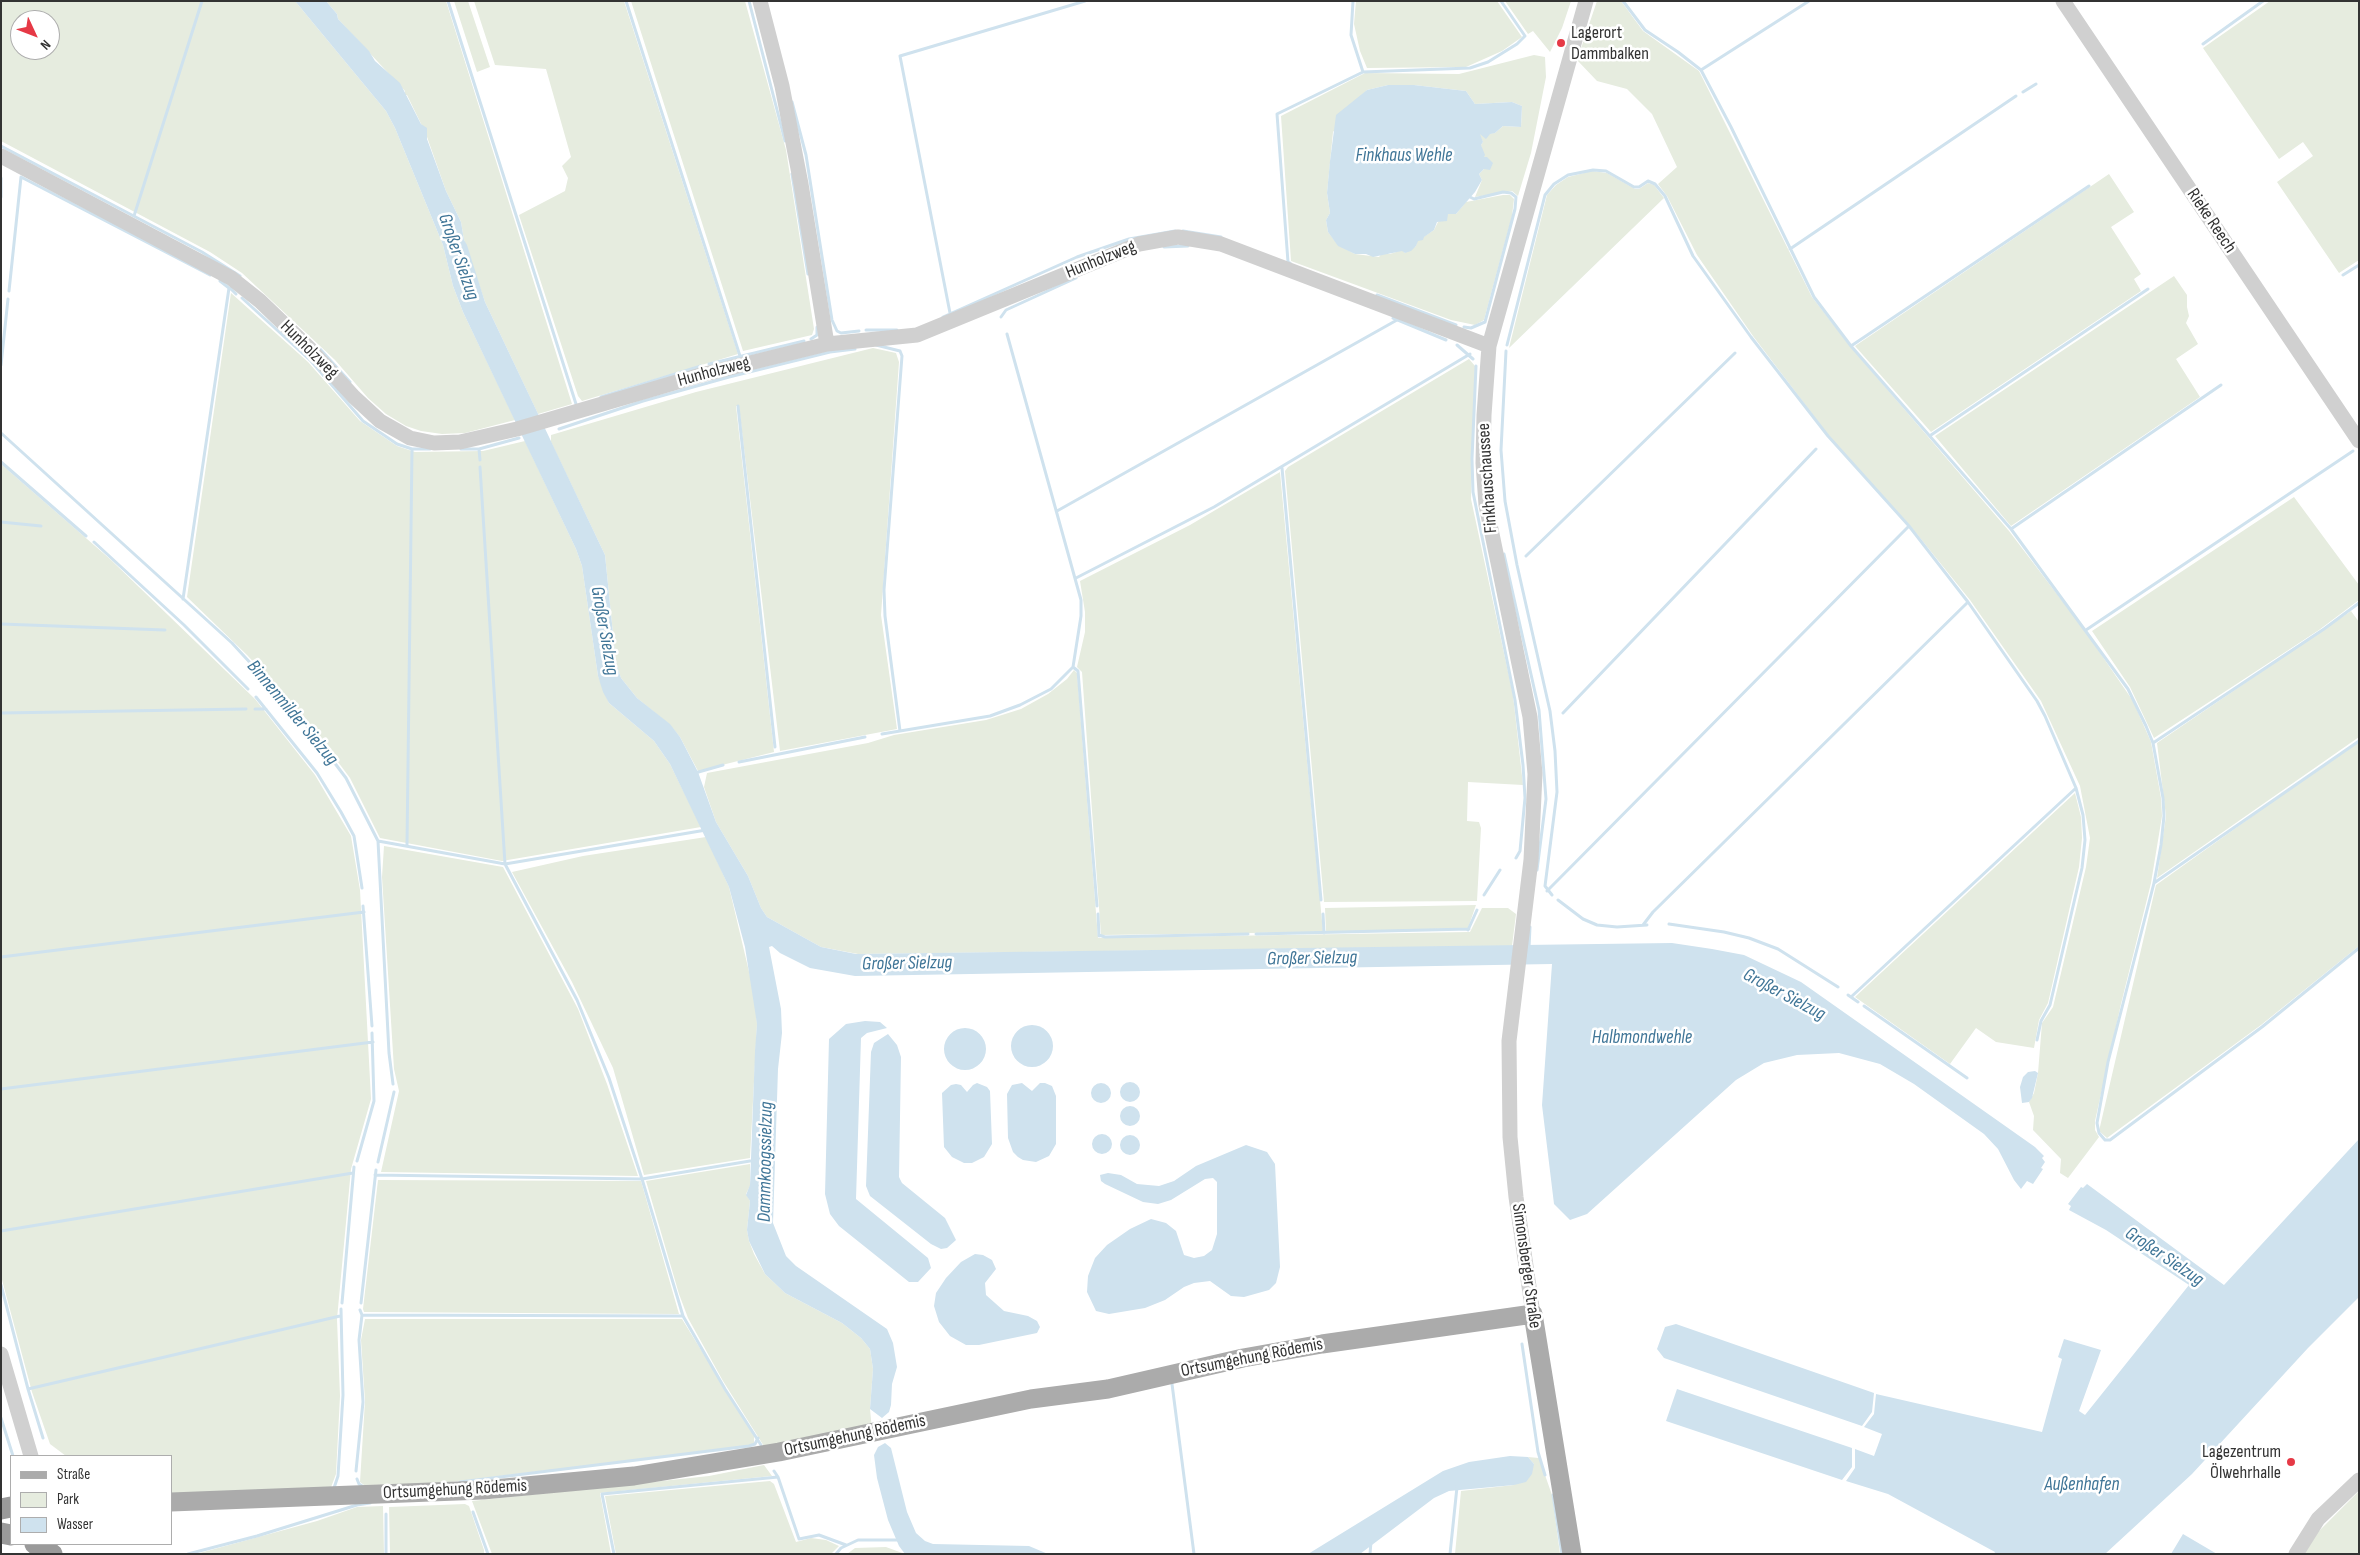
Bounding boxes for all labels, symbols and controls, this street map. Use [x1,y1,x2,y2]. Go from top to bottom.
north arrow [10,10,60,60]
place label: Lagerort Dammbalken [1571,22,1649,64]
text: N [37,36,54,53]
marker: Lagerort Dammbalken [1555,37,1567,49]
water label: Finkhaus Wehle [1356,145,1452,167]
street label: Rieke Reech [2182,185,2240,257]
water label: Großer Sielzug [433,211,483,303]
street label: Hunholzweg [1063,236,1139,284]
street label: Hunholzweg [275,316,343,384]
street label: Hunholzweg [676,352,752,392]
street label: Finkhauschaussee [1473,422,1503,534]
water label: Großer Sielzug [585,585,623,677]
water label: Binnenmilder Sielzug [242,656,342,770]
water label: Großer Sielzug [1267,947,1357,971]
water label: Großer Sielzug [862,952,952,976]
water label: Großer Sielzug [1739,964,1829,1026]
water label: Halbmondwehle [1592,1027,1692,1049]
water label: Dammkoogssielzug [754,1102,778,1222]
street label: Simonsberger Straße [1507,1202,1545,1330]
water label: Großer Sielzug [2120,1222,2208,1292]
street label: Ortsumgehung Rödemis [1179,1334,1325,1382]
street label: Ortsumgehung Rödemis [782,1410,928,1462]
place label: Lagezentrum Ölwehrhalle [2202,1441,2281,1484]
legend [10,1455,172,1545]
marker: Lagezentrum Ölwehrhalle [2285,1456,2297,1468]
text: Straße [57,1465,90,1484]
water label: Außenhafen [2045,1474,2119,1496]
street label: Ortsumgehung Rödemis [382,1475,528,1505]
text: Park [57,1490,79,1509]
text: Wasser [57,1515,93,1534]

